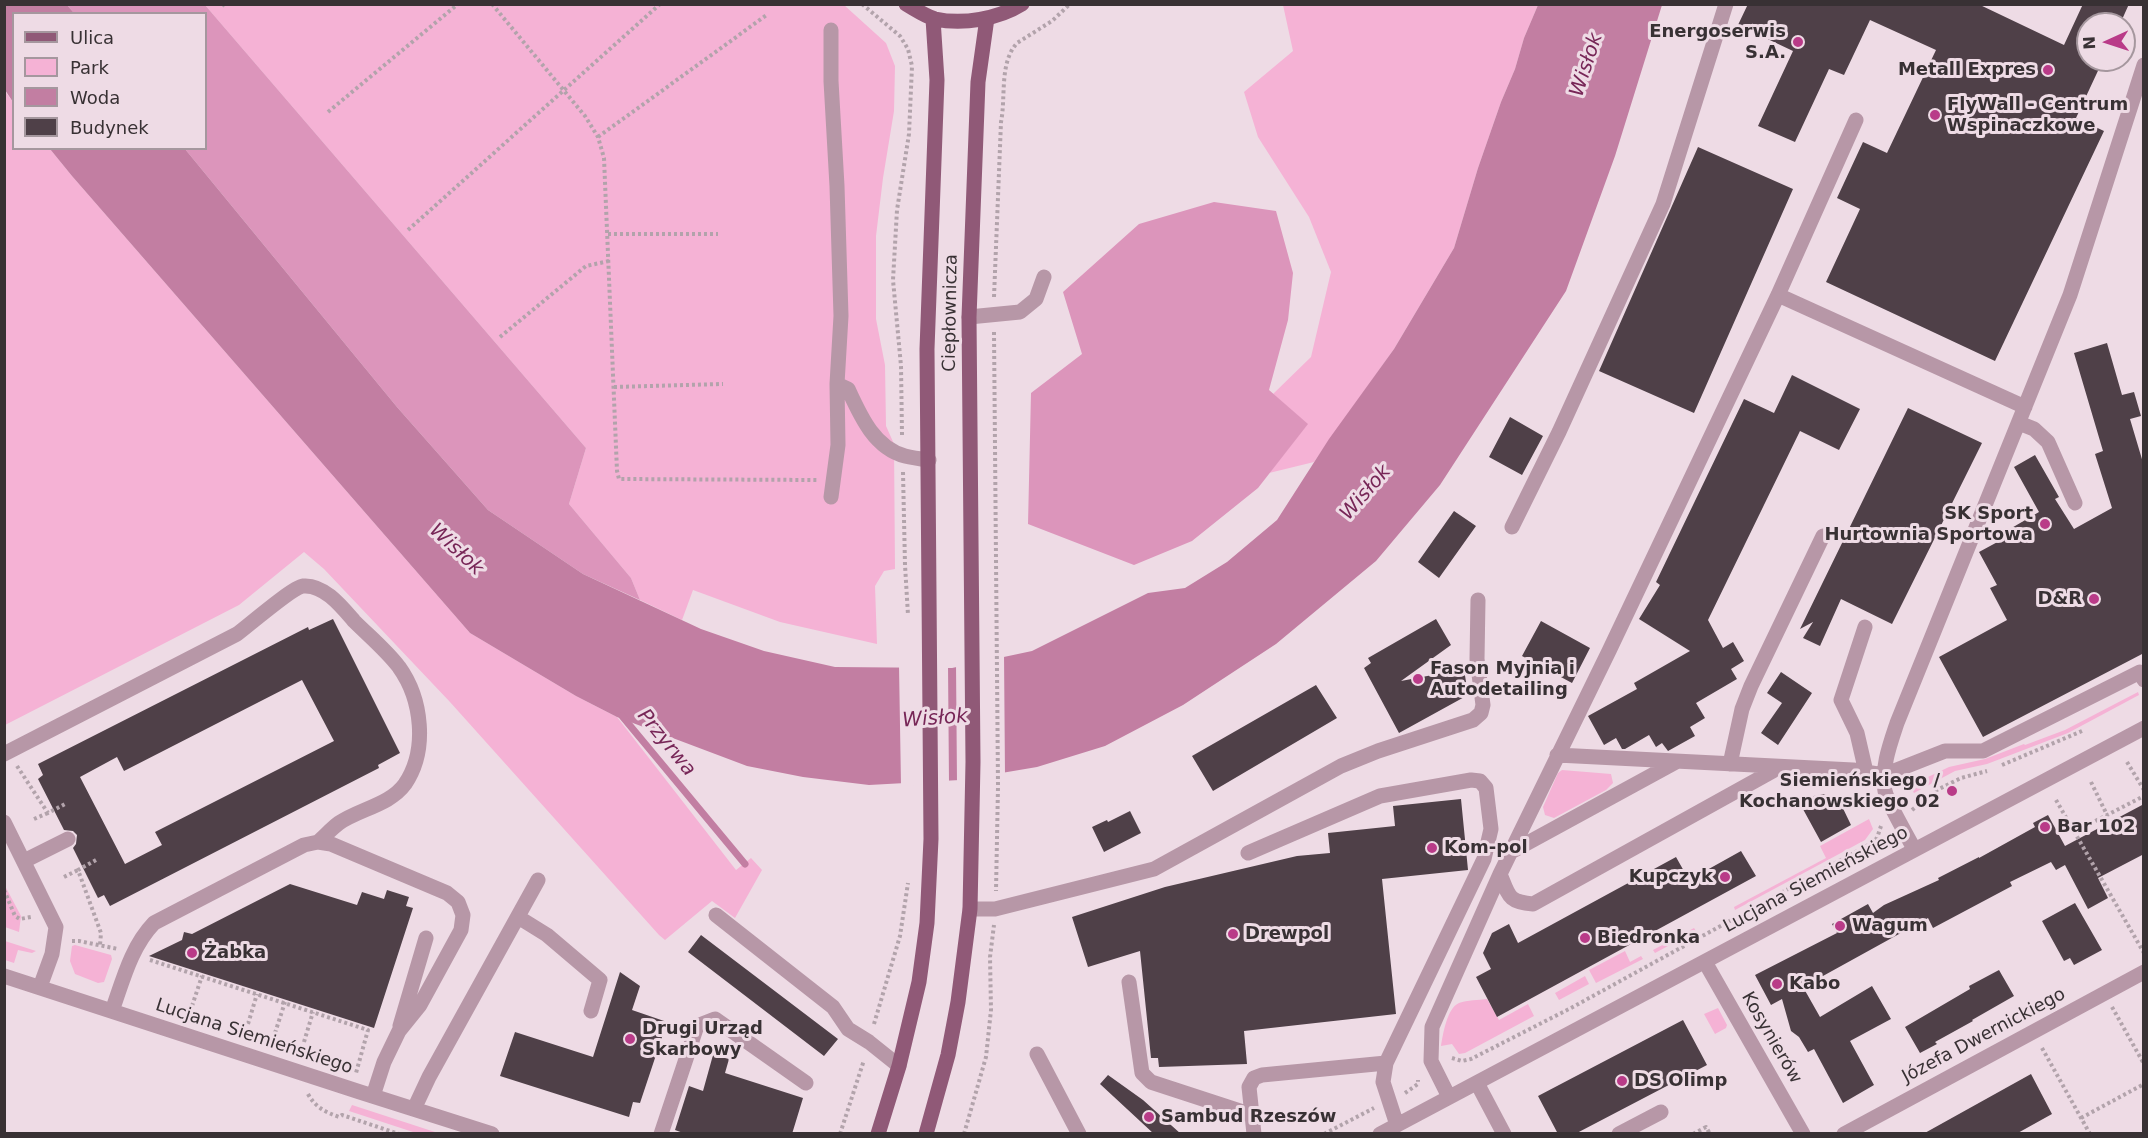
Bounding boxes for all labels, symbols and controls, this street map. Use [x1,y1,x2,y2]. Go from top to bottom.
legend [12,12,207,150]
north arrow [2076,12,2136,72]
place label: Energoserwis S.A. [1649,21,1786,63]
text: Ulica [70,27,114,48]
water label: Wisłok [1565,30,1609,100]
marker: Energoserwis S.A. [1791,35,1805,49]
text: N [2080,36,2099,50]
text: Park [70,57,109,78]
place label: Metall Expres [1898,59,2036,81]
marker: Metall Expres [2041,63,2055,77]
text: Woda [70,87,120,108]
place label: FlyWall - Centrum Wspinaczkowe [1947,94,2128,136]
marker: FlyWall - Centrum Wspinaczkowe [1928,108,1942,122]
text: Budynek [70,117,149,138]
street label: Ciepłownicza [939,254,963,372]
water label: Wisłok [1336,460,1396,526]
place label: SK Sport Hurtownia Sportowa [1824,503,2033,546]
marker: SK Sport Hurtownia Sportowa [2038,517,2052,531]
water label: Wisłok [424,519,488,581]
place label: D&R [2038,588,2082,610]
marker: D&R [2087,592,2101,606]
place label: Fason Myjnia i Autodetailing [1430,658,1575,700]
marker: Fason Myjnia i Autodetailing [1411,672,1425,686]
water label: Przyrwa [632,705,700,781]
water label: Wisłok [902,705,968,733]
place label: Siemieńskiego / Kochanowskiego 02 [1739,770,1940,812]
marker: Siemieńskiego / Kochanowskiego 02 [1945,784,1959,798]
place label: Bar 102 [2057,816,2136,838]
marker: Bar 102 [2038,820,2052,834]
street label: Lucjana Siemieńskiego [1720,822,1912,938]
place label: Kom-pol [1444,837,1528,859]
marker: Kom-pol [1425,841,1439,855]
place label: Kupczyk [1629,866,1713,888]
marker: Kupczyk [1718,870,1732,884]
place label: Wagum [1852,915,1928,937]
marker: Wagum [1833,919,1847,933]
place label: Drewpol [1245,923,1329,945]
marker: Drewpol [1226,927,1240,941]
place label: Biedronka [1597,927,1700,949]
marker: Biedronka [1578,931,1592,945]
place label: Żabka [204,942,266,964]
marker: Żabka [185,946,199,960]
place label: Kabo [1789,973,1840,995]
marker: Kabo [1770,977,1784,991]
street label: Józefa Dwernickiego [1899,984,2069,1088]
street label: Kosynierów [1736,988,1806,1088]
street label: Lucjana Siemieńskiego [153,995,355,1079]
place label: Drugi Urząd Skarbowy [642,1018,763,1060]
marker: Drugi Urząd Skarbowy [623,1032,637,1046]
place label: DS Olimp [1634,1070,1727,1092]
marker: DS Olimp [1615,1074,1629,1088]
place label: Sambud Rzeszów [1161,1106,1336,1128]
marker: Sambud Rzeszów [1142,1110,1156,1124]

